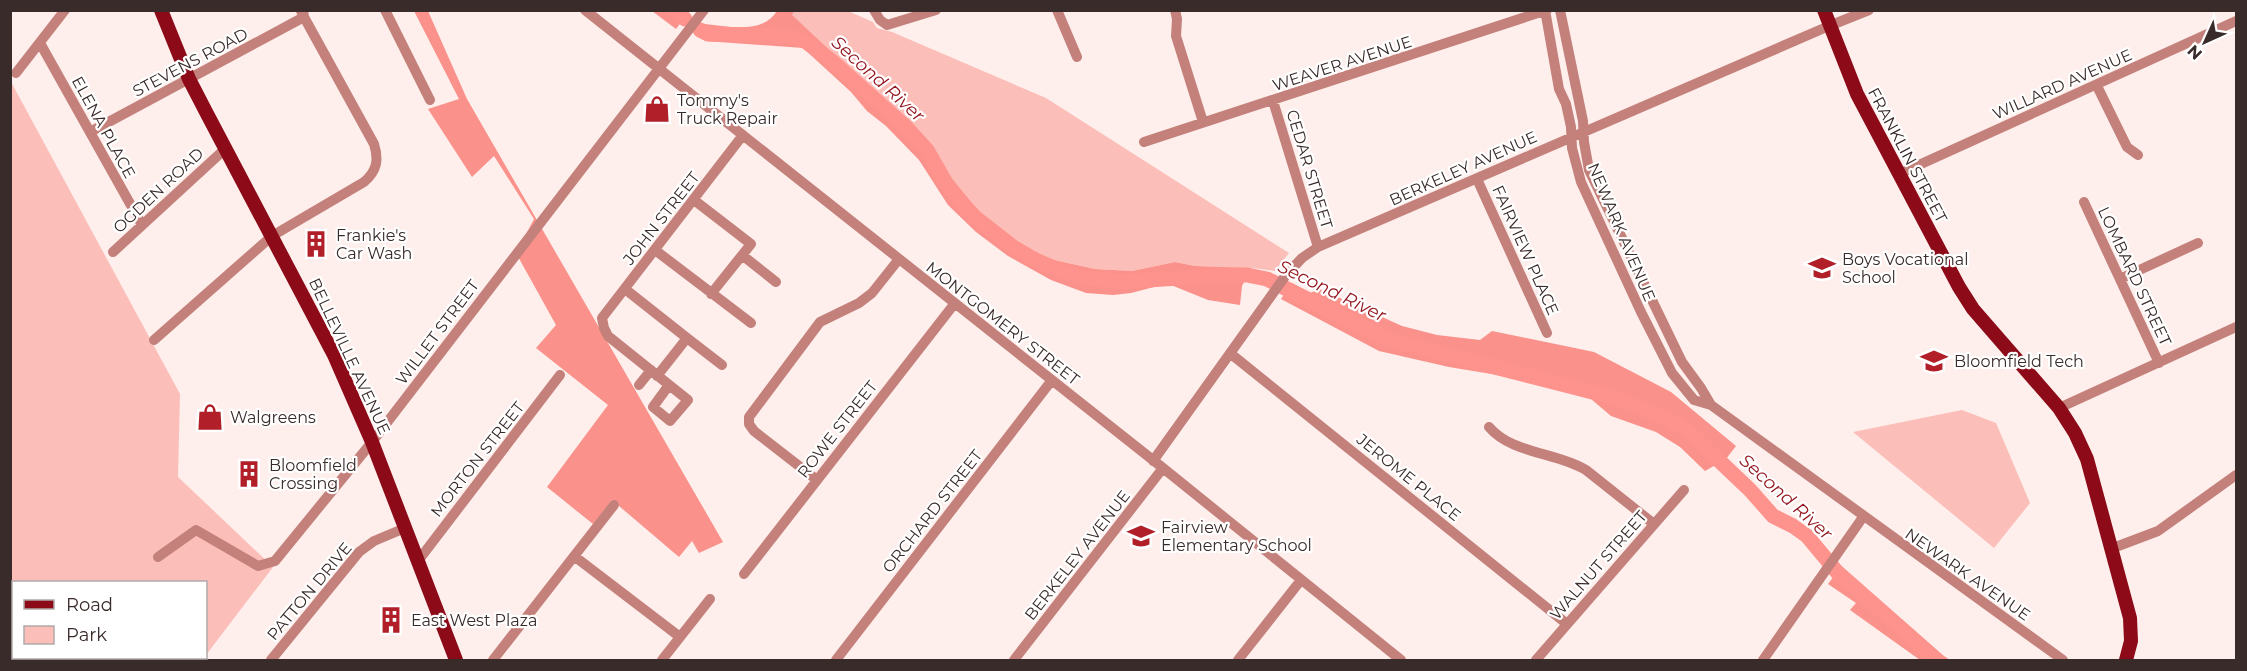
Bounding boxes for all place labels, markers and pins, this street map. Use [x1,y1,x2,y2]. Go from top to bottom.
place label: Tommy's Truck Repair [677,91,778,128]
shop icon: Tommy's Truck Repair [642,94,672,124]
place label: Frankie's Car Wash [336,226,412,263]
building icon: Frankie's Car Wash [301,229,331,259]
place label: Boys Vocational School [1842,250,1969,287]
school or university icon: Boys Vocational School [1807,253,1837,283]
school or university icon: Bloomfield Tech [1919,346,1949,376]
place label: Bloomfield Tech [1954,352,2084,371]
shop icon: Walgreens [195,402,225,432]
place label: Walgreens [230,408,316,427]
place label: Bloomfield Crossing [269,456,357,493]
building icon: Bloomfield Crossing [234,459,264,489]
place label: Fairview Elementary School [1161,518,1312,555]
school or university icon: Fairview Elementary School [1126,521,1156,551]
building icon: East West Plaza [376,605,406,635]
place label: East West Plaza [411,611,537,630]

